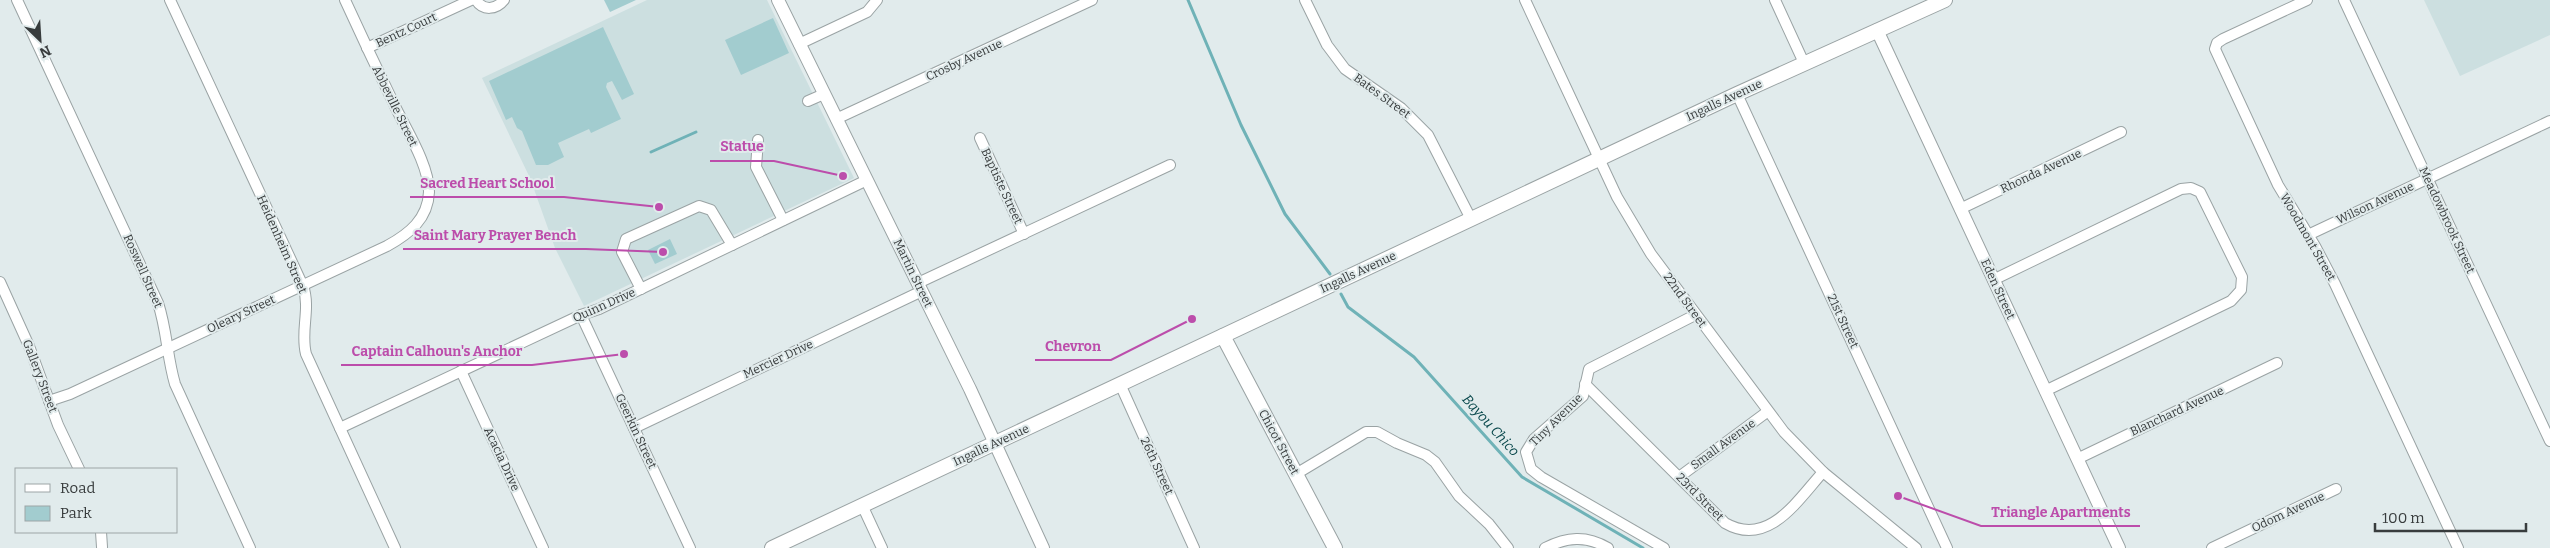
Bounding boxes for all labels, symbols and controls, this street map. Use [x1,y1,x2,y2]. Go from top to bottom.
street label: Bentz Court [373,10,439,50]
north arrow [15,15,65,65]
street label: Crosby Avenue [924,36,1004,84]
text: N [37,41,54,61]
street label: Abbeville Street [369,63,421,149]
street label: Bates Street [1351,71,1414,122]
street label: Ingalls Avenue [1684,76,1764,124]
callout: Statue [710,132,774,161]
text: Statue [720,138,764,155]
street label: Baptiste Street [978,146,1026,227]
street label: Rhonda Avenue [1998,146,2084,196]
street label: Meadowbrook Street [2416,165,2478,276]
callout: Sacred Heart School [410,168,564,197]
text: Sacred Heart School [420,175,555,192]
street label: Wilson Avenue [2334,179,2416,227]
street label: Woodmont Street [2277,191,2339,284]
street label: Heidenheim Street [254,193,310,296]
callout: Saint Mary Prayer Bench [403,220,586,249]
text: Saint Mary Prayer Bench [414,227,576,244]
street label: Roswell Street [120,232,166,311]
street label: Martin Street [890,237,936,310]
street label: Ingalls Avenue [1318,248,1398,296]
street label: Eden Street [1978,257,2018,322]
street label: 22nd Street [1661,270,1710,331]
street label: Quinn Drive [570,285,638,325]
street label: Oleary Street [205,292,278,336]
street label: 21st Street [1824,292,1862,351]
callout: Chevron [1035,331,1111,360]
callout: Captain Calhoun's Anchor [341,336,532,365]
street label: Mercier Drive [741,337,815,381]
street label: Gallery Street [20,338,61,415]
text: Chevron [1045,338,1101,355]
text: Captain Calhoun's Anchor [352,343,523,360]
street label: Blanchard Avenue [2128,383,2226,439]
street label: Geerkin Street [613,391,660,471]
water label: Bayou Chico [1459,391,1523,460]
street label: Tiny Avenue [1527,391,1585,449]
street label: Chicot Street [1256,407,1302,478]
street label: Small Avenue [1688,416,1758,472]
street label: Ingalls Avenue [951,421,1031,469]
street label: Acacia Drive [481,425,523,493]
street label: 26th Street [1138,435,1177,497]
legend [15,468,178,533]
street label: 23rd Street [1673,470,1727,524]
text: Road [60,479,95,497]
street label: Odom Avenue [2249,489,2327,535]
callout: Triangle Apartments [1981,497,2140,526]
scale bar [2375,500,2526,532]
text: Park [60,504,92,522]
text: Triangle Apartments [1991,504,2131,521]
text: 100 m [2382,509,2425,527]

